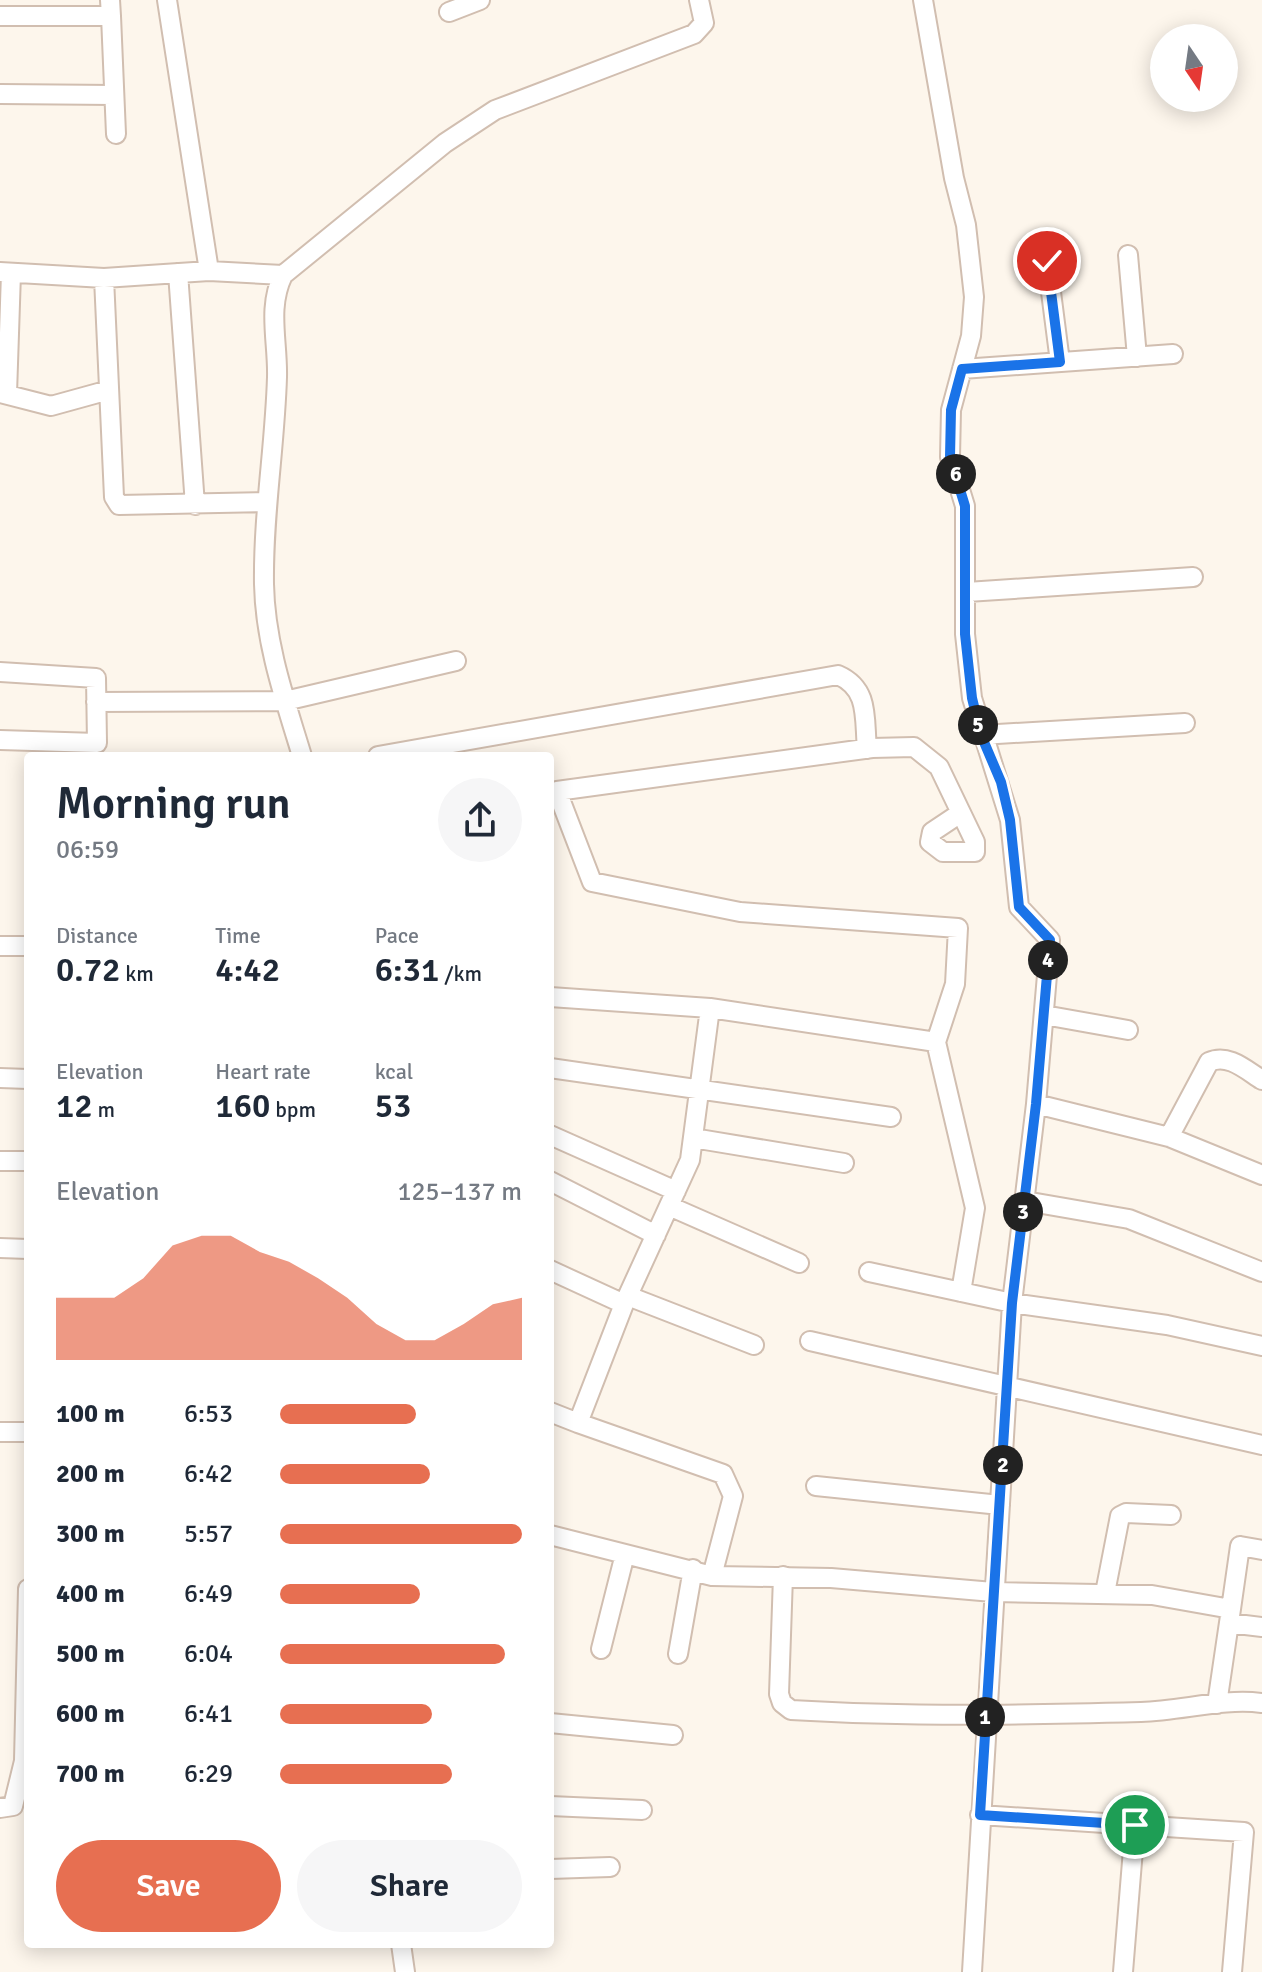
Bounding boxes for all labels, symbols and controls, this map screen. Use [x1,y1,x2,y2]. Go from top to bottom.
north arrow [1150,24,1238,112]
map controls [1150,24,1238,112]
pin [1013,227,1081,295]
icon: check [1025,239,1069,283]
pin: 6 [936,454,976,494]
text: 6 [950,460,962,487]
pin: 5 [958,705,998,745]
text: 5 [972,711,984,738]
text: Morning run [56,777,291,831]
button: share [438,778,522,862]
text: 06:59 [56,834,119,866]
text: Distance [56,922,138,949]
text: Time [215,922,261,949]
text: Pace [375,922,419,949]
pin: 4 [1028,940,1068,980]
text: 4 [1042,946,1054,973]
text: 0.72 [56,949,120,991]
text: 4:42 [215,949,280,991]
text: 6:31 [375,949,439,991]
text: km [120,960,154,987]
text: /km [439,960,482,987]
text: Elevation [56,1058,144,1085]
text: Heart rate [215,1058,311,1085]
text: kcal [375,1058,413,1085]
text: 12 [56,1085,93,1127]
text: 160 [215,1085,270,1127]
text: 53 [375,1085,411,1127]
text: m [93,1096,115,1123]
text: bpm [270,1096,316,1123]
text: Elevation [56,1176,160,1208]
text: 125–137 m [398,1176,522,1208]
pin: 3 [1003,1192,1043,1232]
text: 3 [1017,1198,1029,1225]
text: 100 m [56,1398,125,1430]
text: 6:53 [184,1398,233,1430]
pin: 2 [983,1445,1023,1485]
text: 2 [997,1451,1009,1478]
text: 200 m [56,1458,125,1490]
text: 6:42 [184,1458,233,1490]
text: 300 m [56,1518,125,1550]
text: 5:57 [184,1518,233,1550]
text: 400 m [56,1578,125,1610]
text: 6:49 [184,1578,233,1610]
text: 500 m [56,1638,125,1670]
text: 6:04 [184,1638,233,1670]
pin: 1 [965,1697,1005,1737]
text: 600 m [56,1698,125,1730]
text: 6:41 [184,1698,233,1730]
text: 1 [979,1703,991,1730]
text: 700 m [56,1758,125,1790]
text: 6:29 [184,1758,233,1790]
pin [1101,1791,1169,1859]
icon: arrive [1113,1803,1157,1847]
button: Save [56,1840,281,1932]
button: Share [297,1840,522,1932]

